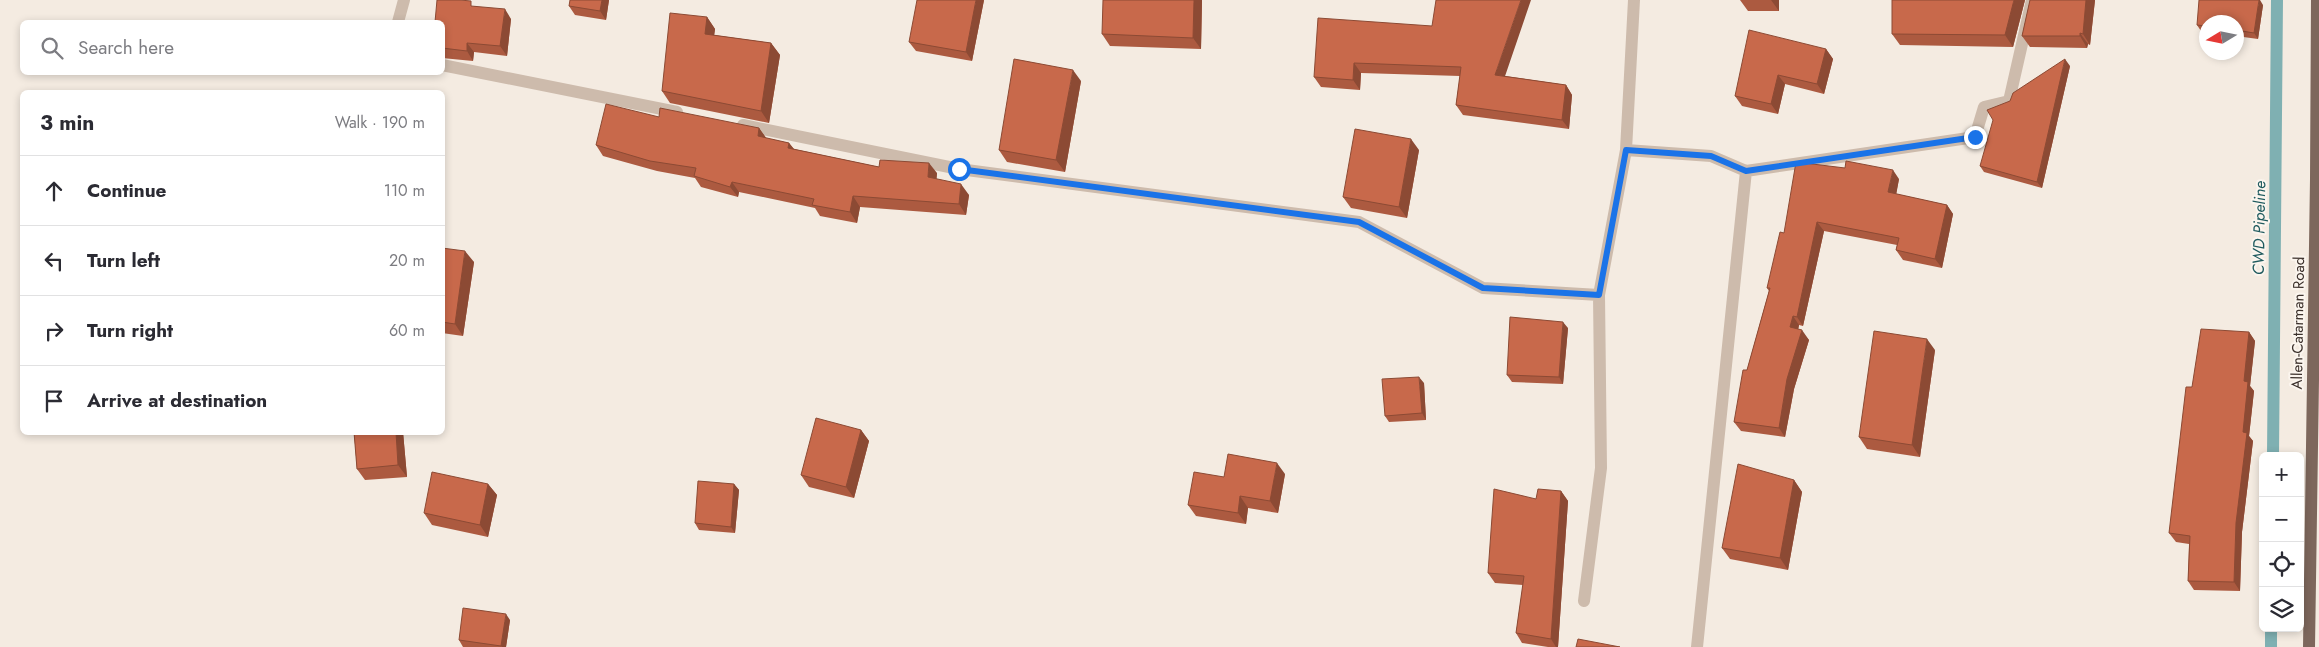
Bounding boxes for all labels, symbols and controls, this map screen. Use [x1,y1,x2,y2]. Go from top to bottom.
north arrow [2199,15,2244,60]
search box [20,20,445,75]
icon: search [38,34,66,62]
text: Search here [78,34,174,61]
text: 3 min [40,108,94,138]
text: Walk · 190 m [335,111,425,134]
route end [1964,126,1987,149]
route start [948,158,971,181]
icon: ahead [40,177,68,205]
text: Continue [87,177,166,204]
text: 110 m [384,179,425,202]
water label: CWD Pipeline [2247,181,2271,275]
icon: left [40,247,68,275]
text: Turn left [87,247,160,274]
text: 20 m [389,249,425,272]
street label: Allen-Catarman Road [2286,256,2310,390]
icon: right [40,317,68,345]
text: Turn right [87,317,173,344]
text: 60 m [389,319,425,342]
icon: arrive [40,387,68,415]
text: Arrive at destination [87,387,267,414]
map controls [2259,452,2304,632]
button: + [2259,452,2304,497]
button: − [2259,497,2304,542]
button: locate [2259,542,2304,587]
button: layers [2259,587,2304,632]

